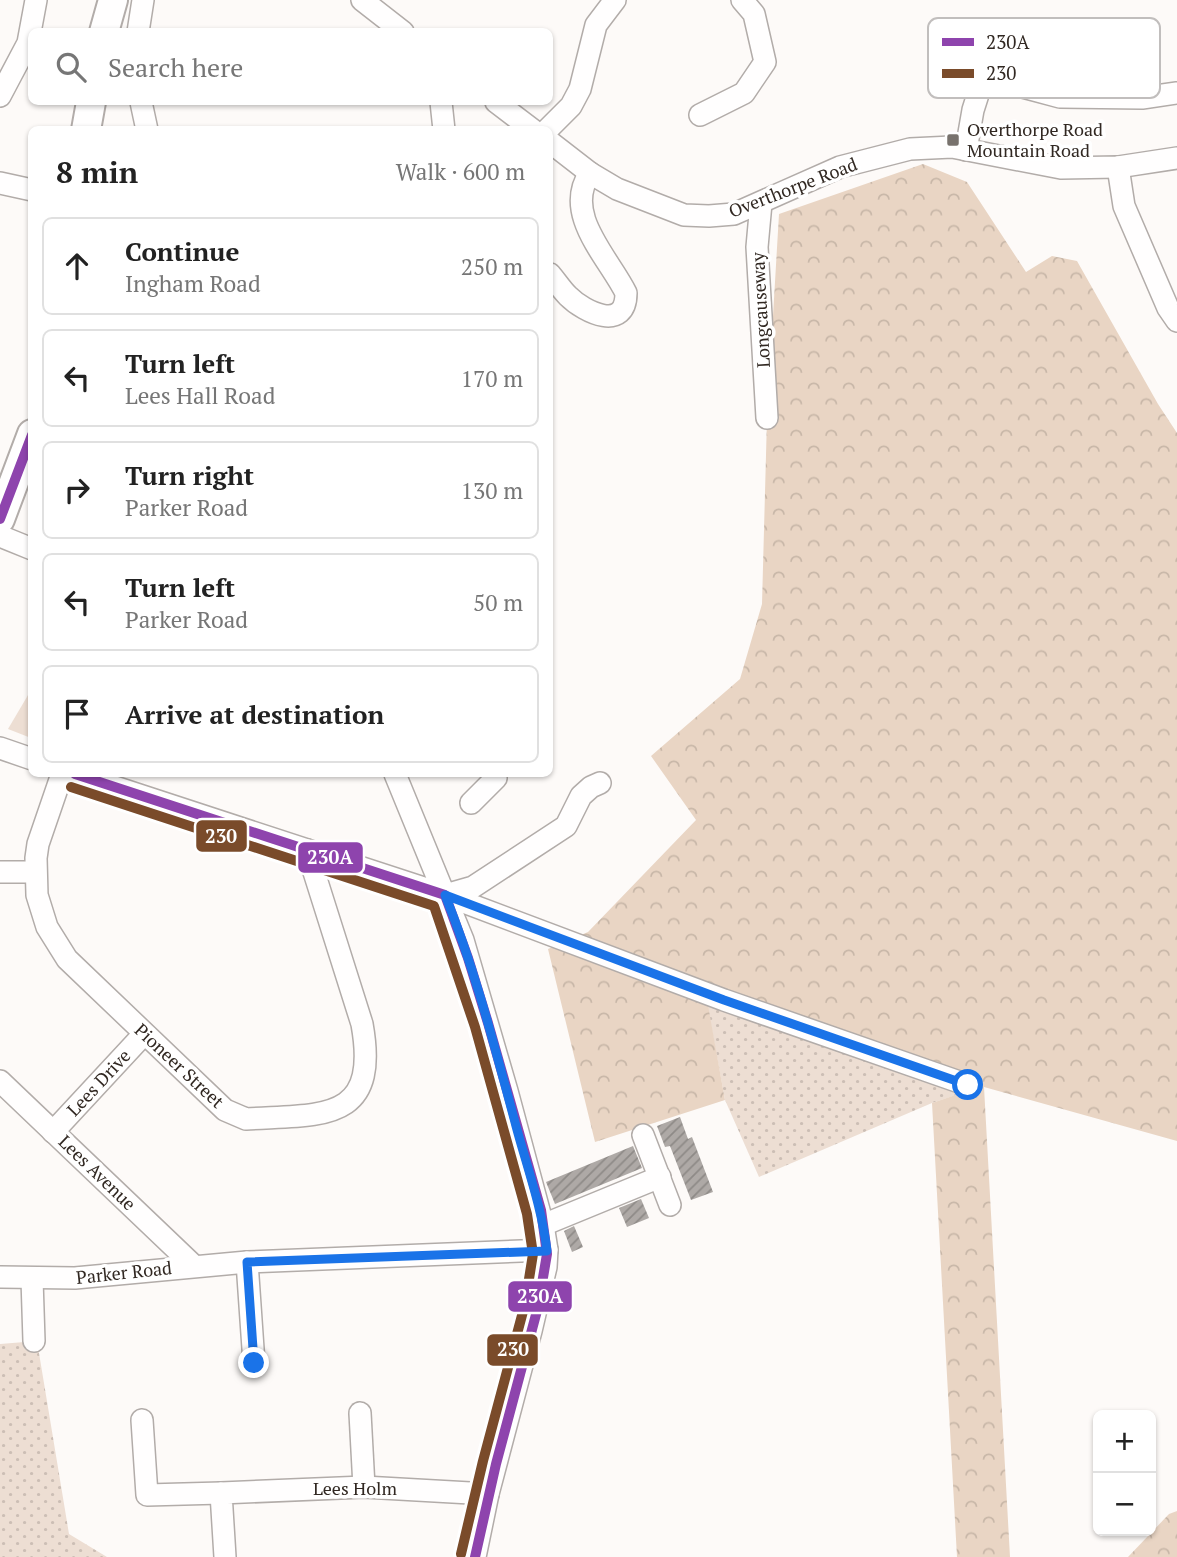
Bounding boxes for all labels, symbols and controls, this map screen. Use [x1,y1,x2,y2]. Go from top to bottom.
legend [928,18,1160,98]
search box [28,28,553,105]
text: 230A [986,29,1029,54]
icon: search [52,48,90,86]
text: Search here [108,50,243,84]
text: 230 [986,60,1016,85]
place label: Overthorpe Road Mountain Road [967,117,1103,162]
marker: Overthorpe Road Mountain Road [945,132,961,148]
street label: Overthorpe Road [725,151,860,223]
text: 8 min [56,152,138,192]
text: Walk · 600 m [396,156,525,187]
text: Continue [125,234,239,268]
icon: ahead [58,247,96,285]
text: 250 m [461,251,523,282]
street label: Longcauseway [745,251,775,369]
text: Ingham Road [125,268,261,299]
text: Turn left [125,346,235,380]
icon: left [58,359,96,397]
text: 170 m [461,363,523,394]
text: Lees Hall Road [125,380,275,411]
text: Turn right [125,458,254,492]
icon: right [58,471,96,509]
text: 130 m [461,475,523,506]
text: Parker Road [125,492,248,523]
text: Turn left [125,570,235,604]
icon: left [58,583,96,621]
text: 50 m [473,587,523,618]
text: Parker Road [125,604,248,635]
icon: arrive [58,695,96,733]
text: Arrive at destination [125,697,384,731]
line badge: 230 [195,819,248,853]
text: 230 [205,823,237,848]
line badge: 230A [297,841,364,874]
text: 230A [307,844,353,869]
street label: Pioneer Street [130,1018,230,1113]
street label: Lees Drive [61,1044,135,1121]
route start [952,1069,983,1100]
street label: Lees Avenue [54,1129,142,1215]
street label: Parker Road [75,1255,173,1289]
line badge: 230A [507,1280,573,1313]
text: 230A [517,1283,563,1308]
line badge: 230 [486,1333,539,1367]
text: 230 [497,1336,529,1361]
route end [238,1347,269,1378]
map controls [1093,1410,1156,1536]
button: + [1093,1410,1156,1473]
button: − [1093,1473,1156,1536]
street label: Lees Holm [313,1476,398,1500]

